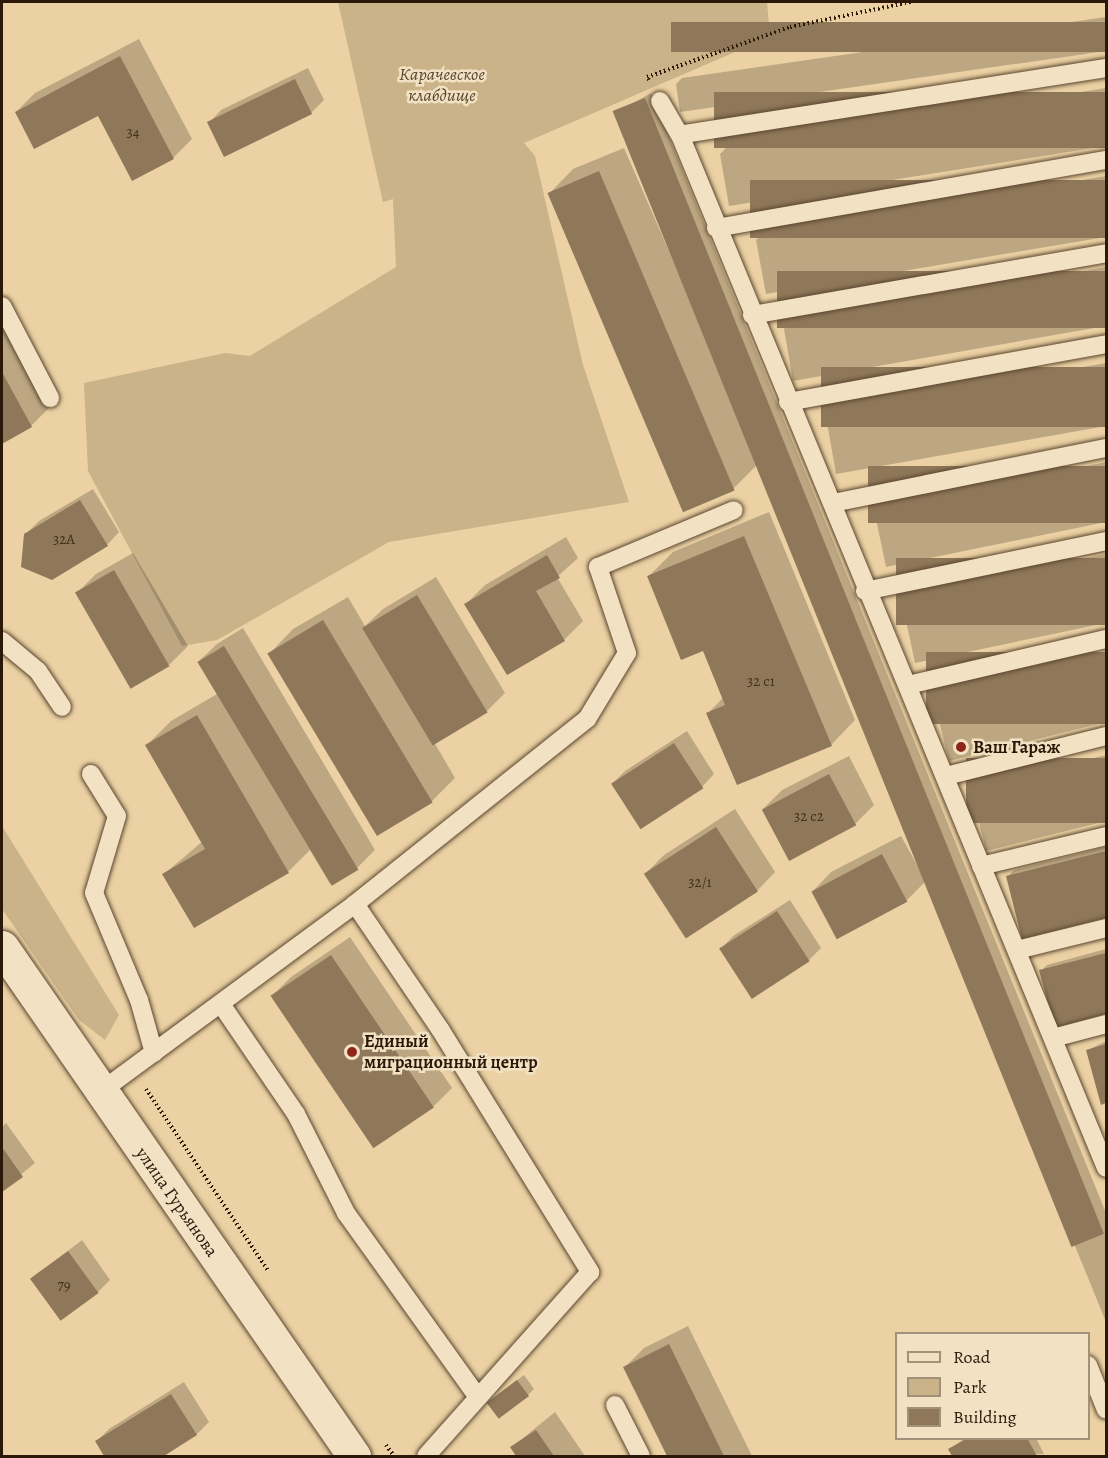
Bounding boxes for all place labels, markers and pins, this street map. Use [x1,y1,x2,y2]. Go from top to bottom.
place label: Ваш Гараж [973,736,1060,758]
marker: Ваш Гараж [954,740,968,754]
place label: Единый миграционный центр [364,1031,538,1074]
marker: Единый миграционный центр [345,1045,359,1059]

